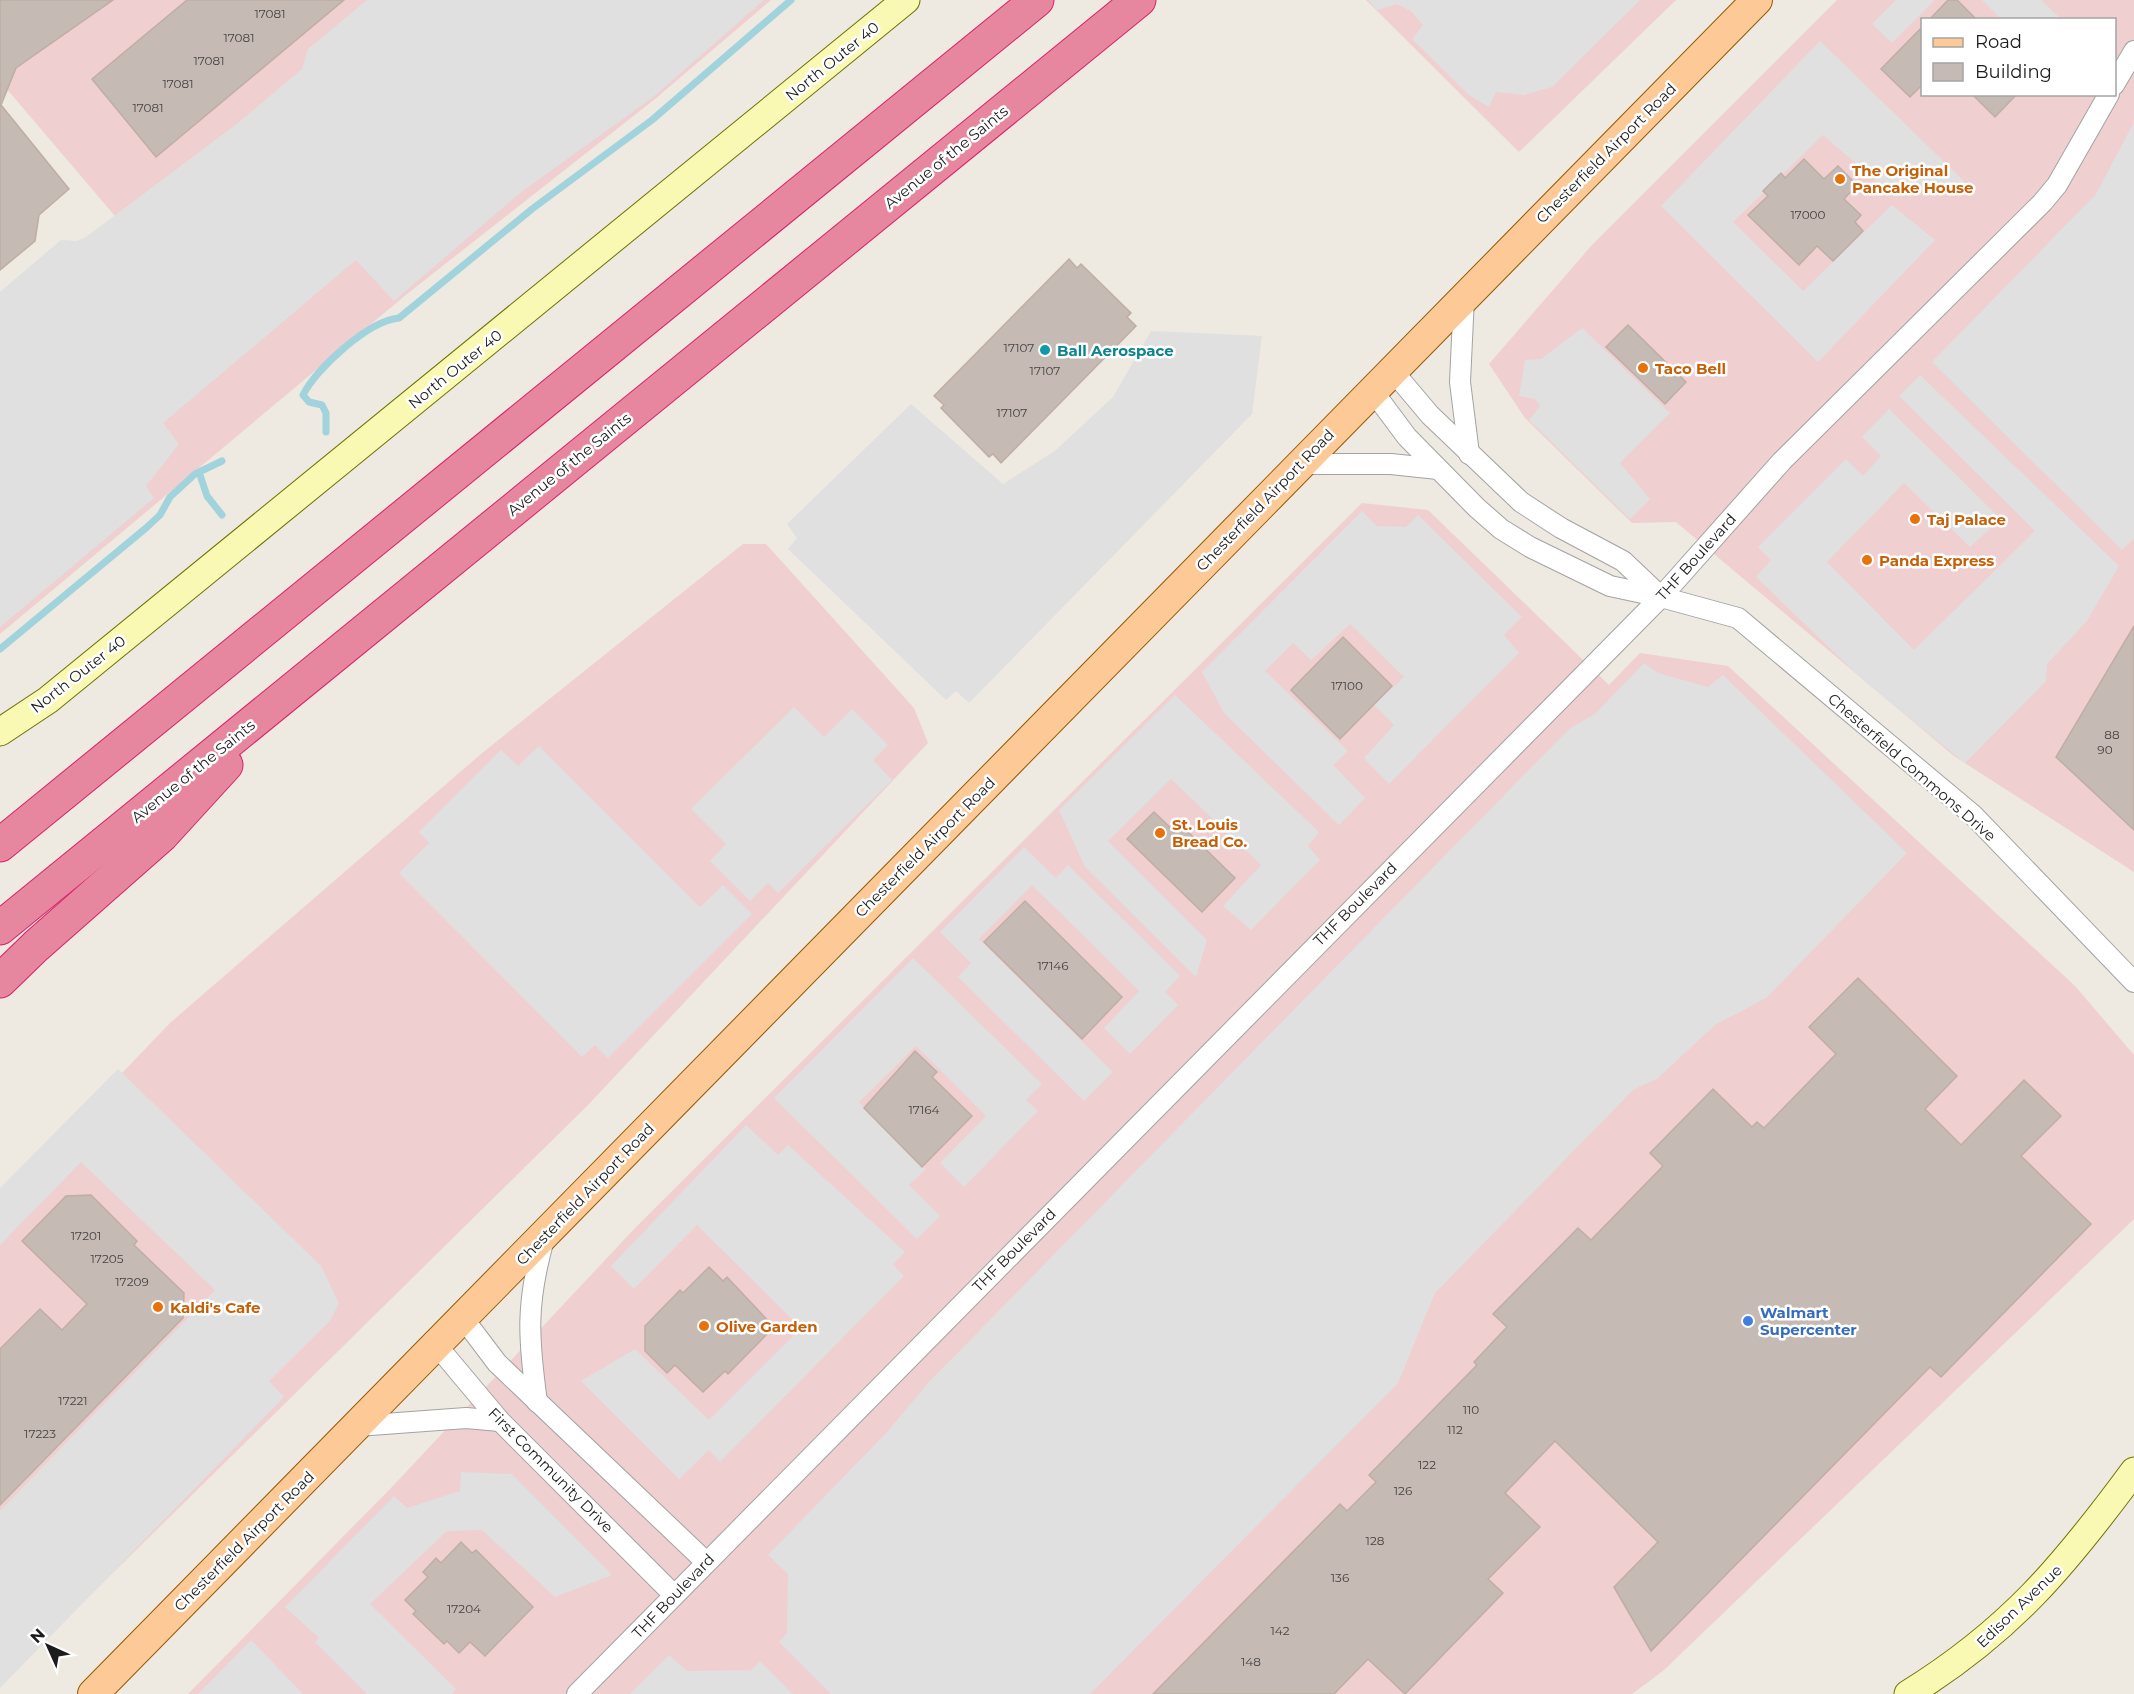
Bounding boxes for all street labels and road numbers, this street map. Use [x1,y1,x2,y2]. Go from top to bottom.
street label: North Outer 40 [781,17,883,105]
street label: Chesterfield Airport Road [1532,79,1680,227]
street label: Avenue of the Saints [880,101,1012,213]
street label: North Outer 40 [404,325,506,413]
street label: Avenue of the Saints [503,408,635,520]
street label: Chesterfield Airport Road [1192,425,1338,575]
street label: THF Boulevard [1652,510,1740,604]
street label: North Outer 40 [27,631,129,717]
street label: Chesterfield Commons Drive [1824,689,2000,845]
street label: Avenue of the Saints [127,715,259,827]
street label: Chesterfield Airport Road [851,773,999,921]
street label: THF Boulevard [1309,858,1401,950]
street label: Chesterfield Airport Road [512,1119,658,1269]
street label: THF Boulevard [968,1204,1060,1296]
street label: First Community Drive [484,1403,618,1537]
street label: Chesterfield Airport Road [170,1467,318,1615]
street label: THF Boulevard [628,1550,718,1642]
street label: Edison Avenue [1972,1560,2066,1652]

